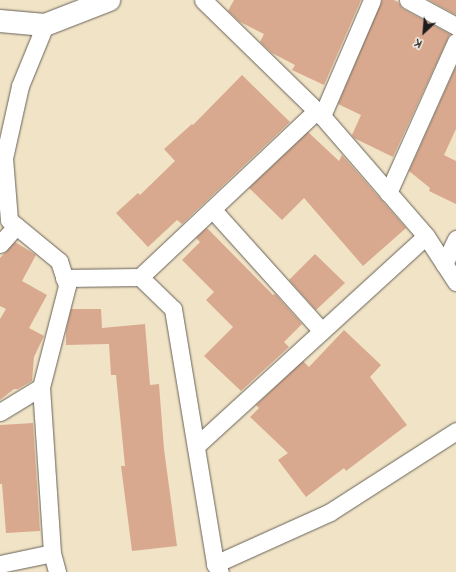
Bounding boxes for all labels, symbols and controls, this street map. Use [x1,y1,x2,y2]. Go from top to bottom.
north arrow [404,12,444,52]
text: K [413,36,424,51]

